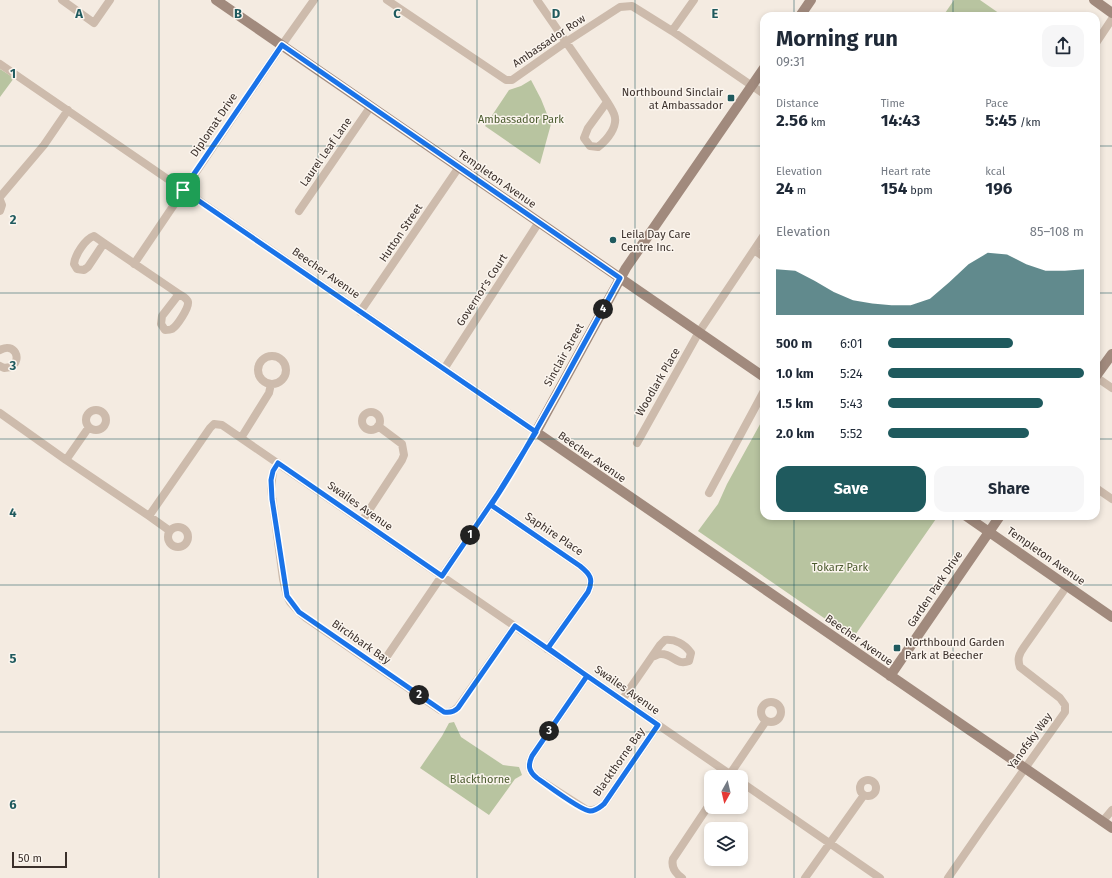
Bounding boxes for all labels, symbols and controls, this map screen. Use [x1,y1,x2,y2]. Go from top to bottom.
text: A [74,6,83,21]
text: B [234,6,242,21]
text: C [393,6,401,21]
text: D [552,6,561,21]
text: E [712,6,719,21]
street label: Ambassador Row [510,12,588,70]
text: Morning run [776,25,898,52]
button: share [1042,25,1084,67]
text: 09:31 [776,54,805,69]
text: 1 [10,66,16,81]
place label: Northbound Sinclair at Ambassador [622,86,724,112]
street label: Diplomat Drive [188,91,240,159]
marker: Northbound Sinclair at Ambassador [726,93,736,103]
text: Distance [776,97,819,110]
text: Time [881,97,905,110]
text: Pace [985,97,1008,110]
text: 2.56 [776,110,808,131]
text: 14:43 [881,110,920,131]
text: 5:45 [985,110,1017,131]
park label: Ambassador Park [478,113,564,126]
street label: Laurel Leaf Lane [297,115,355,189]
text: km [808,116,826,129]
text: /km [1017,116,1041,129]
street label: Templeton Avenue [455,147,539,211]
text: Elevation [776,165,822,178]
text: Heart rate [881,165,931,178]
text: kcal [985,165,1005,178]
pin [166,173,200,207]
text: 24 [776,178,794,199]
text: 154 [881,178,907,199]
text: 196 [985,178,1012,199]
icon: arrive [172,179,194,201]
text: m [794,184,806,197]
text: bpm [907,184,933,197]
street label: Hutton Street [377,201,425,265]
text: 2 [10,212,17,227]
text: Elevation [776,224,830,239]
text: 85–108 m [1030,224,1084,239]
place label: Leila Day Care Centre Inc. [621,228,690,254]
marker: Leila Day Care Centre Inc. [608,235,618,245]
street label: Beecher Avenue [289,245,363,301]
street label: Governor's Court [454,251,510,329]
pin: 4 [593,299,613,319]
text: 4 [600,302,606,315]
street label: Sinclair Street [541,321,587,389]
text: 500 m [776,336,812,351]
text: 6:01 [840,336,863,351]
street label: Woodlark Place [633,345,683,419]
text: 3 [9,358,17,373]
text: 1.0 km [776,366,814,381]
text: 5:24 [840,366,863,381]
text: 1.5 km [776,396,814,411]
text: 5:43 [840,396,863,411]
text: 2.0 km [776,426,815,441]
text: 5:52 [840,426,862,441]
street label: Beecher Avenue [555,429,629,485]
button: Save [776,466,926,512]
button: Share [934,466,1084,512]
street label: Swailes Avenue [325,479,395,533]
text: 4 [9,505,17,520]
street label: Saphire Place [522,510,586,558]
street label: Templeton Avenue [1004,524,1088,588]
pin: 1 [460,525,480,545]
text: 1 [467,528,473,541]
street label: Garden Park Drive [905,548,965,630]
park label: Tokarz Park [812,561,869,574]
street label: Beecher Avenue [822,612,896,668]
street label: Birchbark Bay [329,617,393,667]
place label: Northbound Garden Park at Beecher [905,636,1005,662]
marker: Northbound Garden Park at Beecher [892,643,902,653]
text: 5 [10,651,17,666]
street label: Swailes Avenue [592,663,662,717]
pin: 2 [409,685,429,705]
text: 2 [416,688,422,701]
street label: Yanofsky Way [1005,710,1055,772]
pin: 3 [539,721,559,741]
text: 3 [546,724,552,737]
street label: Blackthorne Bay [590,725,648,799]
north arrow [704,770,748,814]
map controls [704,770,748,866]
park label: Blackthorne [450,773,510,786]
text: 6 [9,797,17,812]
button: layers [704,822,748,866]
scale bar [12,850,67,869]
text: 50 m [18,852,42,865]

